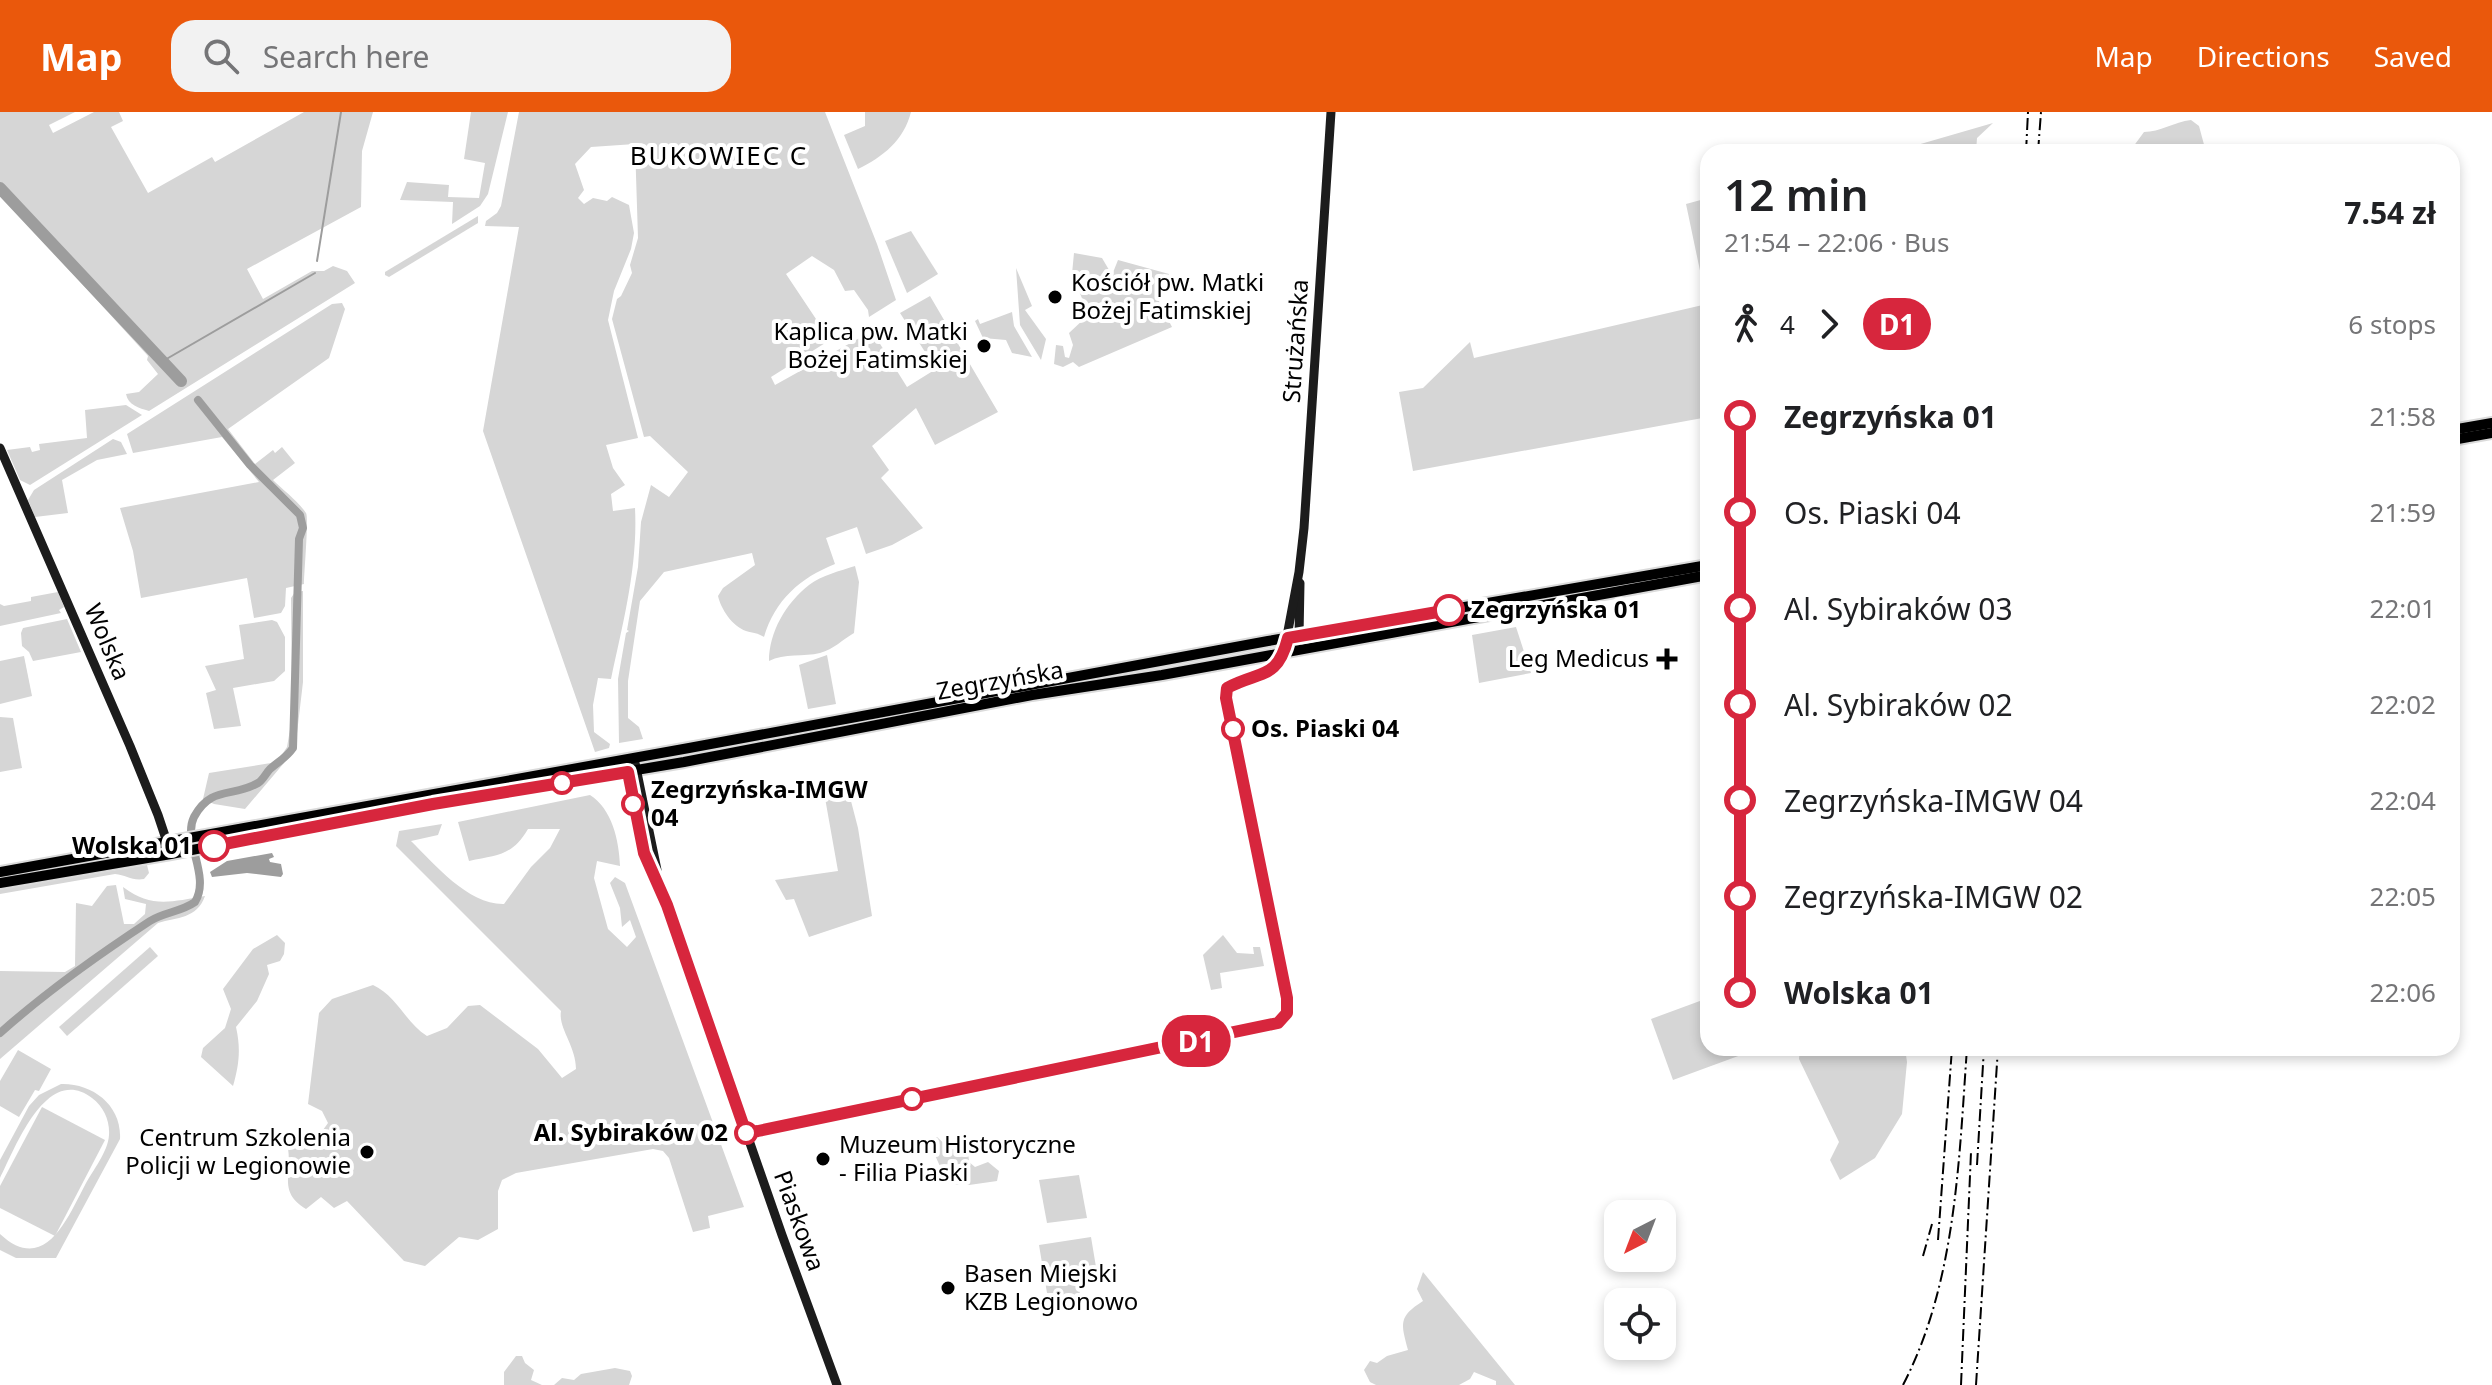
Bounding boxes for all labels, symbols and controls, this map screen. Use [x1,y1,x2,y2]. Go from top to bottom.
search box [171,20,731,92]
text: Map [40,30,123,82]
icon: search [199,34,243,78]
text: Search here [263,36,430,77]
text: Map [2094,37,2153,75]
text: Directions [2197,37,2330,75]
text: Saved [2374,37,2452,75]
district label: BUKOWIEC C [630,137,808,173]
text: 12 min [1724,164,1869,224]
text: 7.54 zł [2344,192,2436,233]
text: 21:54 – 22:06 · Bus [1724,224,1949,260]
place label: Kościół pw. Matki Bożej Fatimskiej [1071,265,1264,326]
street label: Strużańska [1274,278,1315,404]
marker: Kościół pw. Matki Bożej Fatimskiej [1046,288,1064,306]
icon: walk [1724,302,1768,346]
icon: forward [1807,302,1851,346]
text: D1 [1879,305,1915,343]
text: 4 [1780,306,1795,342]
text: 6 stops [2348,306,2436,342]
place label: Kaplica pw. Matki Bożej Fatimskiej [774,314,968,375]
marker: Kaplica pw. Matki Bożej Fatimskiej [975,337,993,355]
text: Zegrzyńska 01 [1784,396,1997,437]
text: 21:58 [2370,398,2436,434]
text: Os. Piaski 04 [1784,492,1961,533]
text: 21:59 [2370,494,2436,530]
text: Al. Sybiraków 03 [1784,588,2013,629]
text: 22:01 [2370,590,2436,626]
place label: Zegrzyńska 01 [1471,592,1641,625]
marker: Zegrzyńska 01 [1434,595,1464,625]
street label: Wolska [77,598,139,685]
place label: Leg Medicus [1508,641,1649,674]
marker: Leg Medicus [1656,648,1678,670]
street label: Zegrzyńska [934,652,1066,707]
text: Al. Sybiraków 02 [1784,684,2013,725]
text: 22:02 [2370,686,2436,722]
place label: Os. Piaski 04 [1251,711,1400,744]
marker: Os. Piaski 04 [1222,718,1244,740]
unlabelled marker [551,772,573,794]
place label: Zegrzyńska-IMGW 04 [651,772,869,833]
text: Zegrzyńska-IMGW 04 [1784,780,2083,821]
text: 22:04 [2370,782,2436,818]
marker: Zegrzyńska-IMGW 04 [622,793,644,815]
place label: Wolska 01 [72,828,192,861]
marker: Wolska 01 [199,831,229,861]
text: Zegrzyńska-IMGW 02 [1784,876,2083,917]
text: 22:05 [2370,878,2436,914]
text: Wolska 01 [1784,972,1934,1013]
text: 22:06 [2370,974,2436,1010]
line badge: D1 [1160,1015,1232,1067]
text: D1 [1178,1022,1214,1060]
unlabelled marker [901,1088,923,1110]
place label: Al. Sybiraków 02 [534,1115,728,1148]
place label: Centrum Szkolenia Policji w Legionowie [125,1120,351,1181]
marker: Al. Sybiraków 02 [735,1122,757,1144]
place label: Muzeum Historyczne - Filia Piaski [839,1127,1076,1188]
marker: Centrum Szkolenia Policji w Legionowie [358,1143,376,1161]
marker: Muzeum Historyczne - Filia Piaski [814,1150,832,1168]
street label: Piaskowa [767,1166,834,1275]
north arrow [1604,1200,1676,1272]
map controls [1604,1200,1676,1360]
place label: Basen Miejski KZB Legionowo [964,1256,1138,1317]
marker: Basen Miejski KZB Legionowo [939,1279,957,1297]
button: locate [1604,1288,1676,1360]

